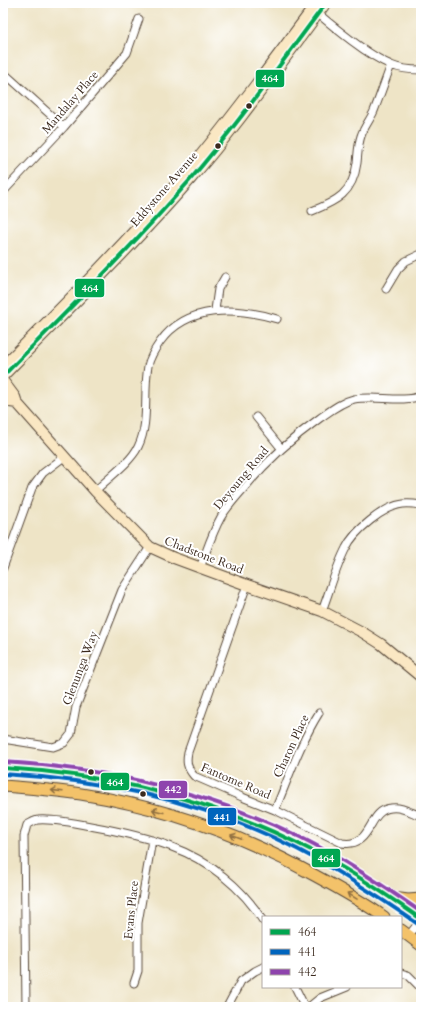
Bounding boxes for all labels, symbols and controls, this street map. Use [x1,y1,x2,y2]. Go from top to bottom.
street label: Mandalay Place [38,67,102,137]
line badge: 464 [255,69,285,88]
text: 464 [262,71,279,86]
unlabelled marker [244,101,254,111]
unlabelled marker [213,141,223,151]
street label: Eddystone Avenue [127,148,201,230]
line badge: 464 [74,278,105,298]
text: 464 [82,281,99,296]
street label: Deyoung Road [210,443,273,513]
street label: Chadstone Road [162,533,246,578]
street label: Glenunga Way [59,628,102,707]
street label: Charon Place [269,712,313,780]
street label: Fantome Road [199,759,274,803]
unlabelled marker [86,767,96,777]
line badge: 464 [100,772,130,791]
text: 464 [107,775,124,790]
line badge: 442 [158,780,188,799]
text: 442 [165,782,182,797]
one-way arrow [51,787,64,795]
unlabelled marker [138,789,148,799]
one-way arrow [152,807,165,814]
line badge: 441 [207,807,237,826]
text: 441 [214,810,230,825]
one-way arrow [230,833,242,841]
line badge: 464 [311,848,341,868]
text: 464 [318,851,335,866]
street label: Evans Place [120,880,142,940]
one-way arrow [346,891,357,900]
legend [262,916,402,988]
text: 464 [298,924,316,940]
text: 441 [298,944,316,960]
text: 442 [298,964,316,980]

